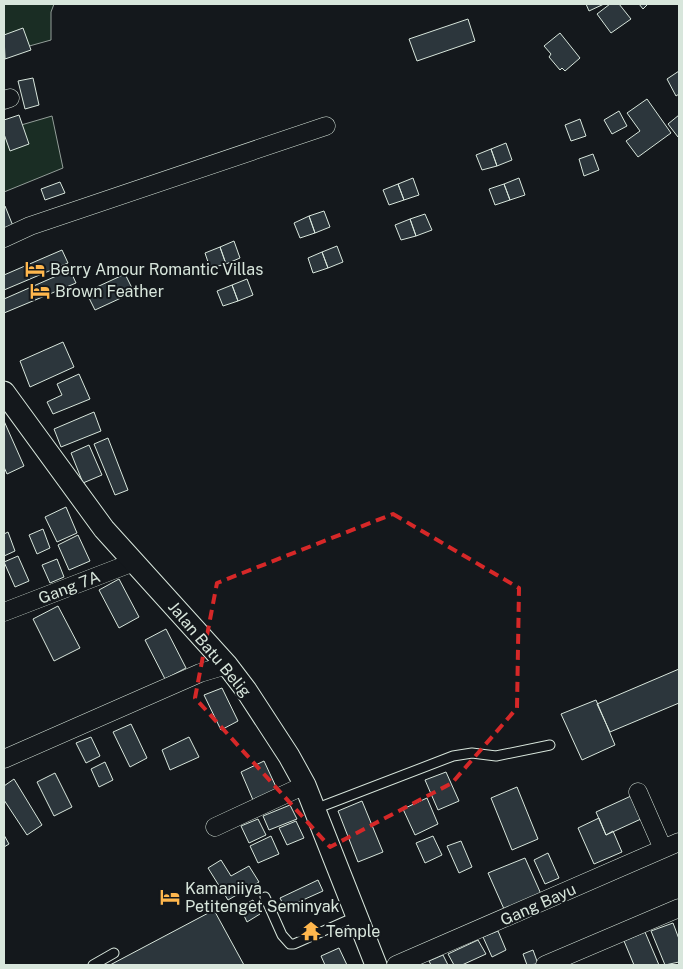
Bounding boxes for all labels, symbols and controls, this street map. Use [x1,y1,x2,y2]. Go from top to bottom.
hotel icon: Berry Amour Romantic Villas [24,258,46,280]
place label: Berry Amour Romantic Villas [50,260,263,279]
hotel icon: Brown Feather [29,280,51,302]
place label: Brown Feather [55,282,164,301]
street label: Gang 7A [36,567,103,608]
street label: Jalan Batu Belig [164,598,255,701]
place label: Kamaniiya Petitenget Seminyak [185,879,340,916]
street label: Gang Bayu [497,879,579,930]
hotel icon: Kamaniiya Petitenget Seminyak [159,886,181,908]
temple icon: Temple [300,920,322,942]
place label: Temple [326,922,380,941]

